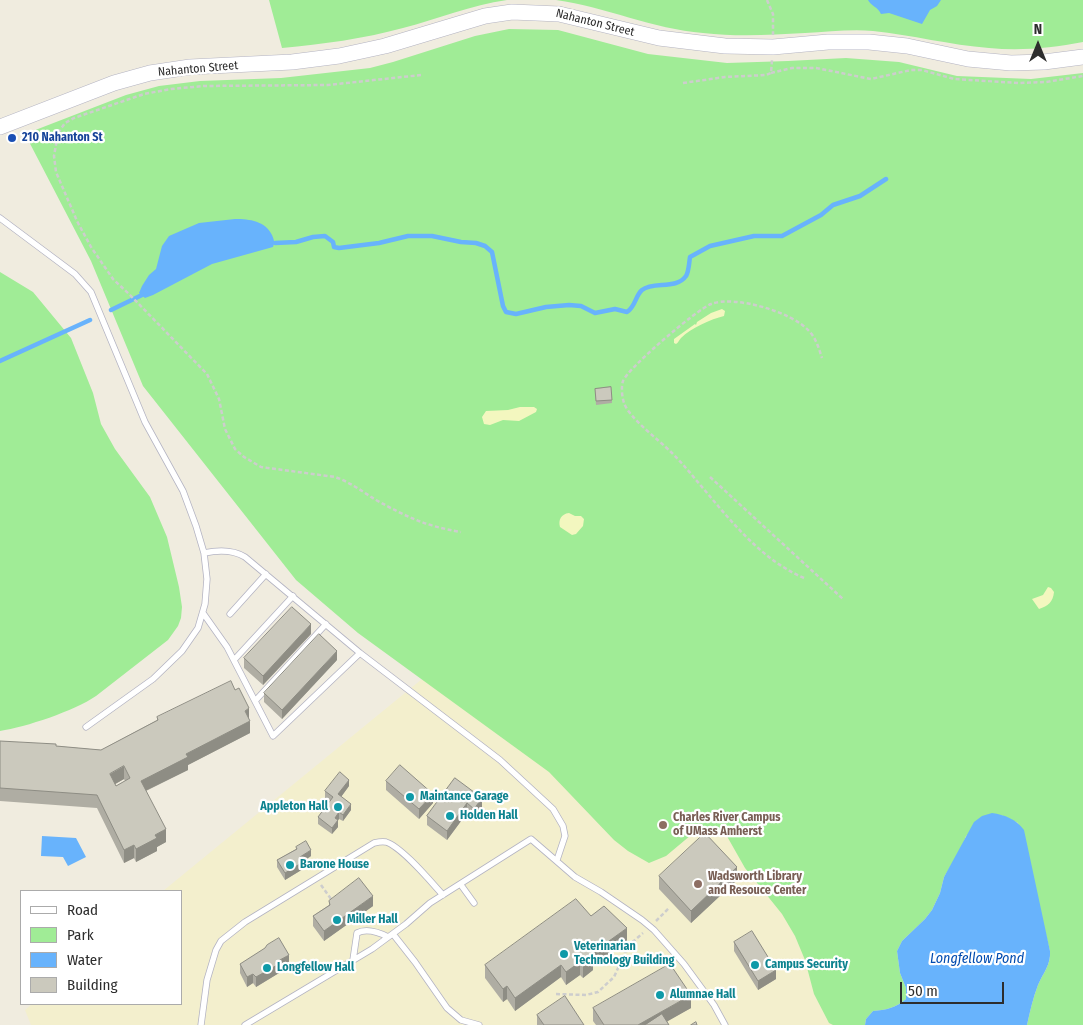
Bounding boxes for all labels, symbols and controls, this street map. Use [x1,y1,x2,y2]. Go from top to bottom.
street label: Nahanton Street [554,6,636,40]
north arrow [1013,20,1063,70]
text: N [1034,21,1042,38]
street label: Nahanton Street [157,58,239,80]
place label: 210 Nahanton St [22,131,103,145]
marker: 210 Nahanton St [6,132,18,144]
place label: Maintance Garage [420,790,509,804]
marker: Maintance Garage [404,791,416,803]
place label: Appleton Hall [260,800,328,814]
marker: Appleton Hall [332,801,344,813]
place label: Holden Hall [460,809,518,823]
marker: Holden Hall [444,810,456,822]
place label: Charles River Campus of UMass Amherst [673,811,781,839]
marker: Charles River Campus of UMass Amherst [657,819,669,831]
place label: Barone House [300,858,369,872]
marker: Barone House [284,859,296,871]
place label: Wadsworth Library and Resouce Center [708,870,806,898]
marker: Wadsworth Library and Resouce Center [692,878,704,890]
legend [20,890,182,1005]
text: Road [67,901,98,919]
place label: Miller Hall [347,913,398,927]
marker: Miller Hall [331,914,343,926]
text: Park [67,926,94,944]
place label: Veterinarian Technology Building [574,940,674,968]
marker: Veterinarian Technology Building [558,948,570,960]
text: Water [67,951,102,969]
water label: Longfellow Pond [930,951,1024,967]
place label: Campus Security [765,958,848,972]
marker: Campus Security [749,959,761,971]
place label: Longfellow Hall [277,961,354,975]
marker: Longfellow Hall [261,962,273,974]
scale bar [903,972,1007,1004]
text: Building [67,976,118,994]
text: 50 m [908,982,938,1000]
place label: Alumnae Hall [670,988,736,1002]
marker: Alumnae Hall [654,989,666,1001]

